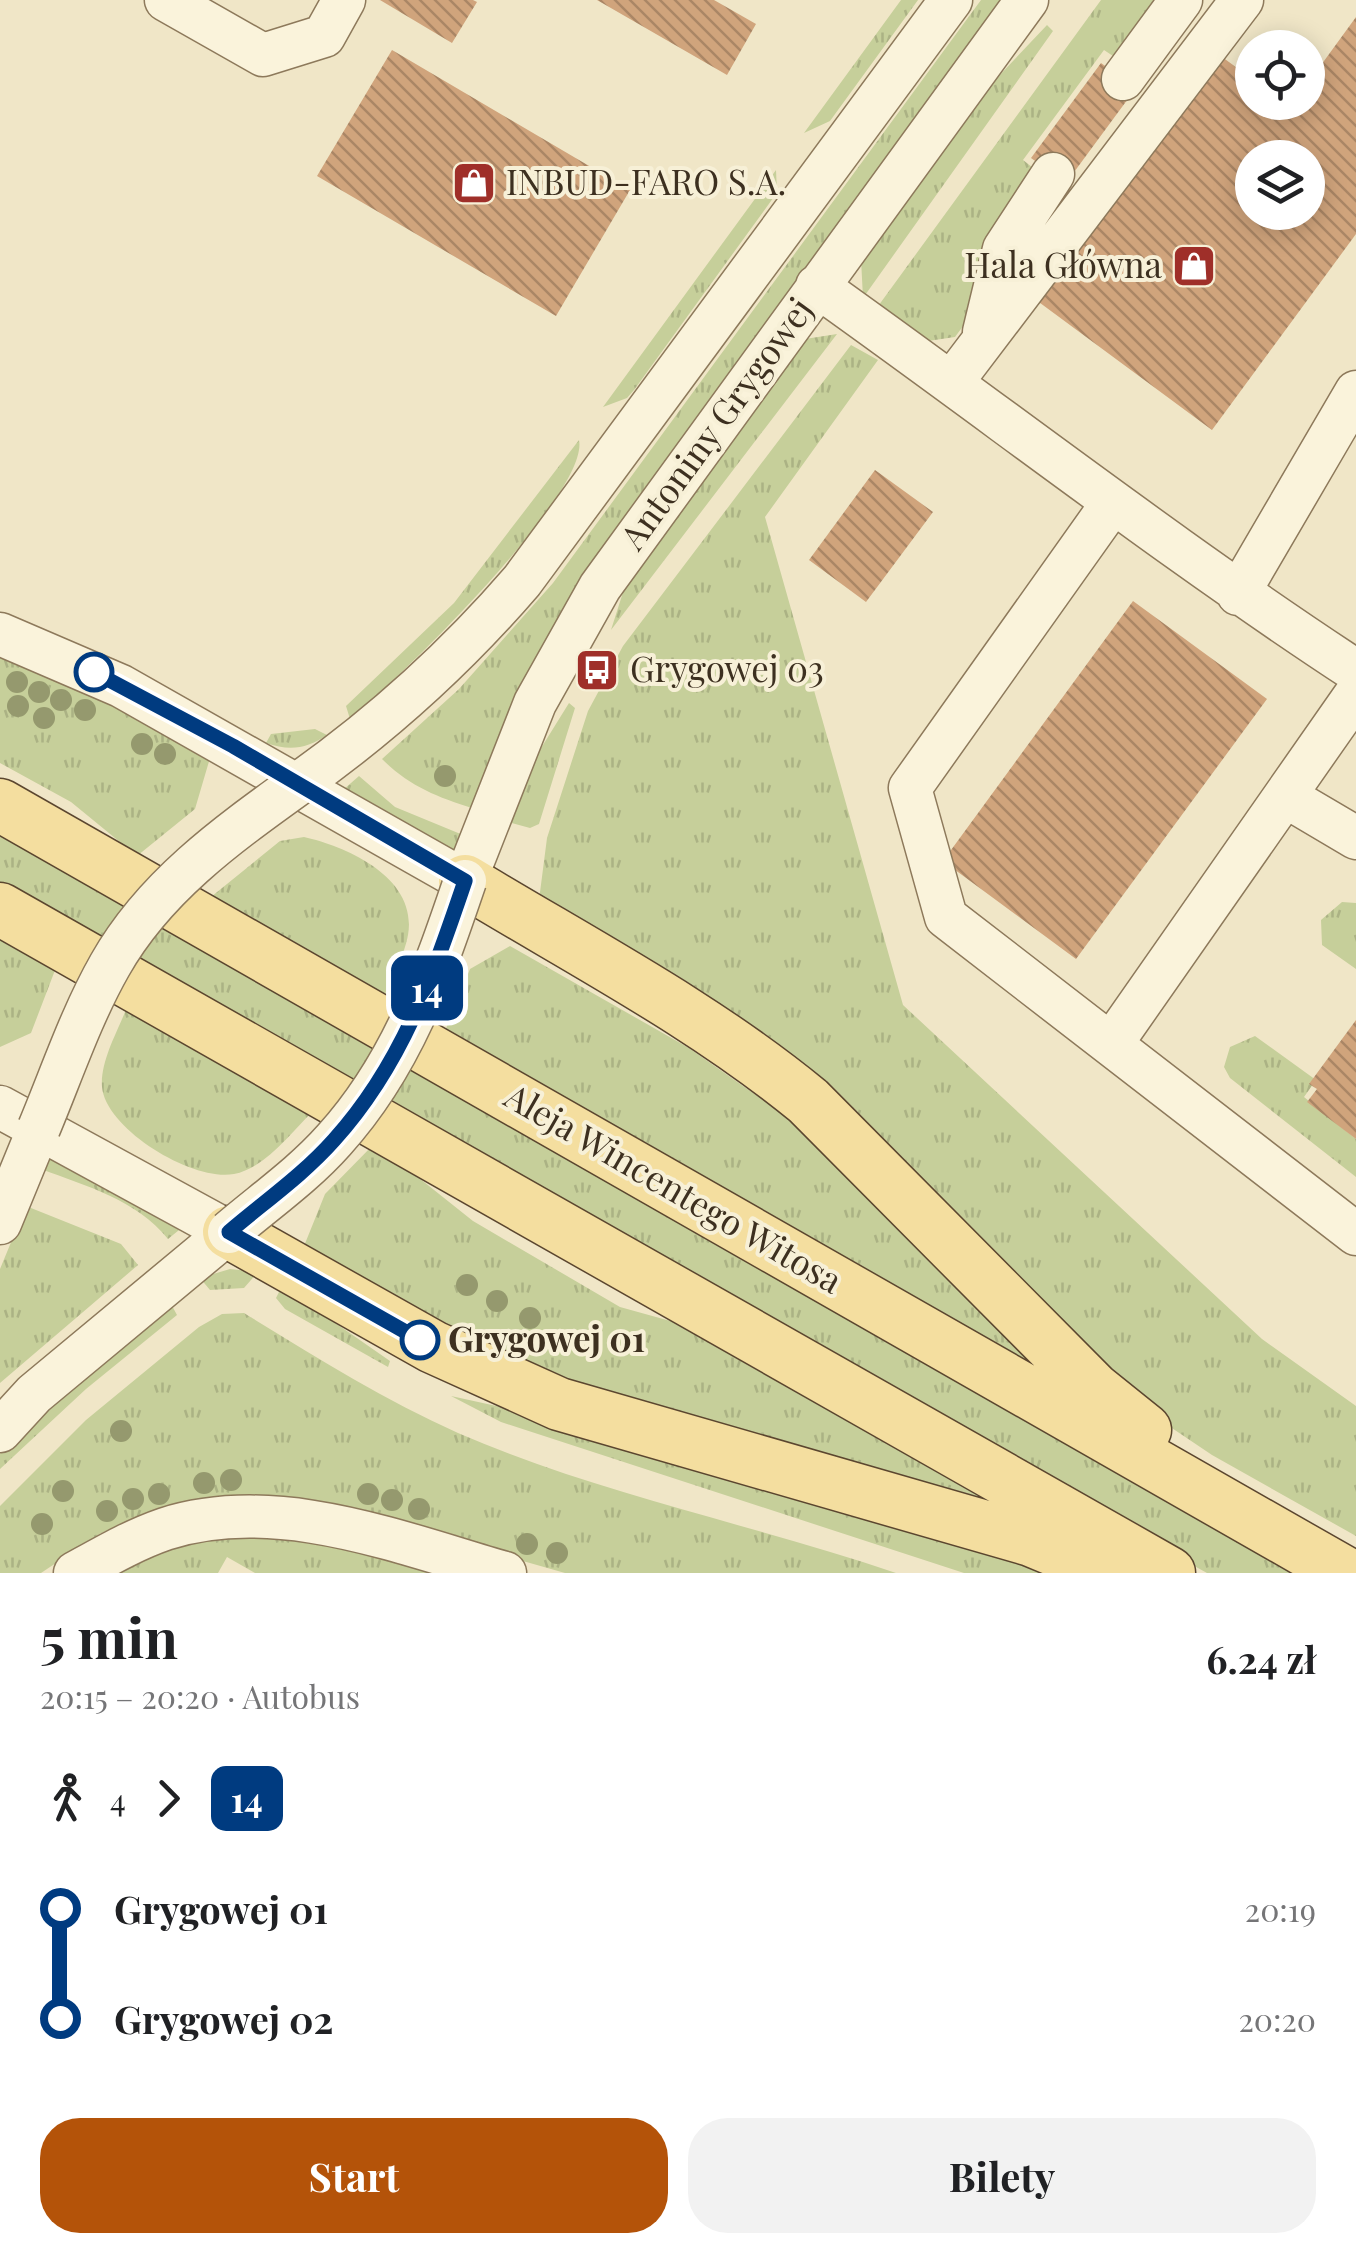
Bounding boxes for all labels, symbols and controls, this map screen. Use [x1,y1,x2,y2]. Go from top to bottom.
map controls [1235,30,1325,230]
button: locate [1235,30,1325,120]
button: layers [1235,140,1325,230]
place label: INBUD-FARO S.A. [506,157,786,204]
shop icon: INBUD-FARO S.A. [451,160,497,206]
place label: Hala Główna [964,240,1163,287]
shop icon: Hala Główna [1171,243,1217,289]
street label: Antoniny Grygowej [607,287,822,558]
place label: Grygowej 03 [630,644,824,691]
bus stop icon: Grygowej 03 [574,647,620,693]
unlabelled marker [75,653,113,691]
line badge: 14 [382,956,472,1020]
text: 14 [411,965,443,1012]
street label: Aleja Wincentego Witosa [496,1071,852,1303]
place label: Grygowej 01 [448,1314,645,1361]
marker: Grygowej 01 [401,1321,439,1359]
text: 5 min [40,1599,178,1673]
text: 6.24 zł [1206,1633,1316,1684]
text: 20:15 – 20:20 · Autobus [40,1674,360,1717]
icon: walk [40,1771,95,1826]
icon: forward [141,1771,196,1826]
text: 14 [231,1775,263,1822]
text: 4 [110,1777,126,1820]
text: Grygowej 01 [114,1883,328,1934]
text: 20:19 [1245,1887,1316,1930]
text: Grygowej 02 [114,1993,333,2044]
text: 20:20 [1238,1997,1316,2040]
button: Start [40,2118,668,2233]
button: Bilety [688,2118,1316,2233]

